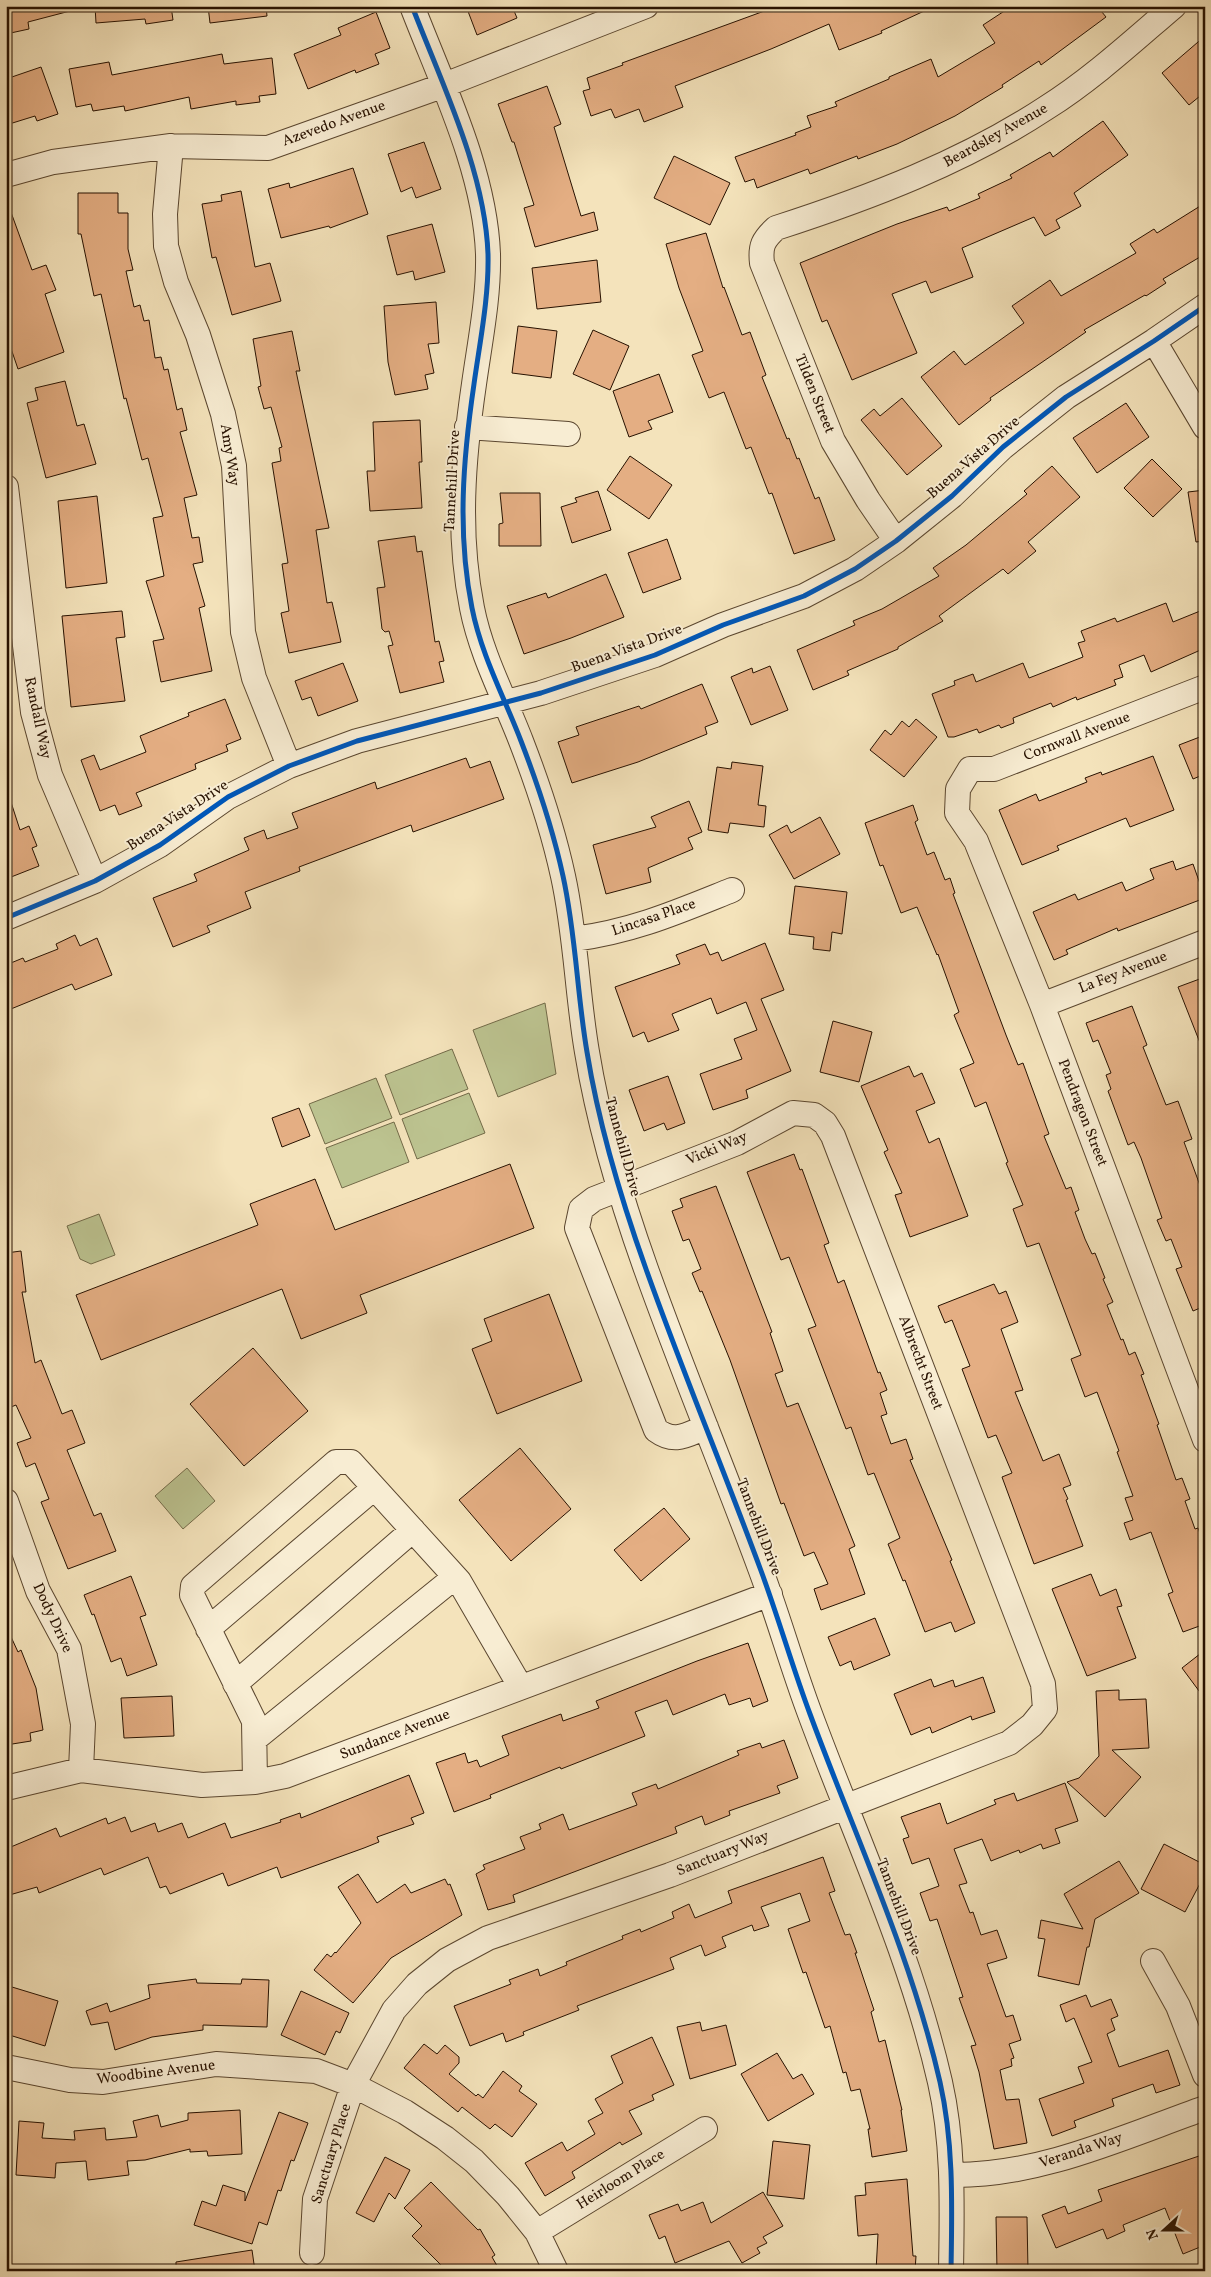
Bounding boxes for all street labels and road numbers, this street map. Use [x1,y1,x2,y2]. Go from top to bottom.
street label: Azevedo Avenue [279,96,389,152]
street label: Beardsley Avenue [940,99,1052,173]
street label: Tilden Street [789,351,839,437]
street label: Buena Vista Drive [923,412,1025,504]
street label: Amy Way [214,422,244,488]
street label: Tannehill Drive [440,429,466,533]
street label: Buena Vista Drive [569,619,685,679]
street label: Randall Way [18,675,56,761]
street label: Cornwall Avenue [1021,707,1133,767]
street label: Buena Vista Drive [123,775,233,857]
street label: Lincasa Place [609,894,699,942]
street label: La Fey Avenue [1076,946,1170,1000]
street label: Pendragon Street [1052,1056,1112,1170]
street label: Tannehill Drive [599,1095,645,1199]
street label: Vicki Way [683,1127,751,1171]
street label: Albrecht Street [892,1313,948,1413]
street label: Tannehill Drive [730,1475,786,1579]
street label: Dody Drive [27,1580,77,1656]
street label: Sundance Avenue [337,1704,453,1766]
street label: Sanctuary Way [674,1826,772,1882]
street label: Tannehill Drive [870,1855,926,1959]
street label: Woodbine Avenue [96,2055,216,2091]
street label: Sanctuary Place [307,2101,357,2207]
street label: Veranda Way [1037,2128,1125,2174]
street label: Heirloom Place [573,2144,669,2216]

